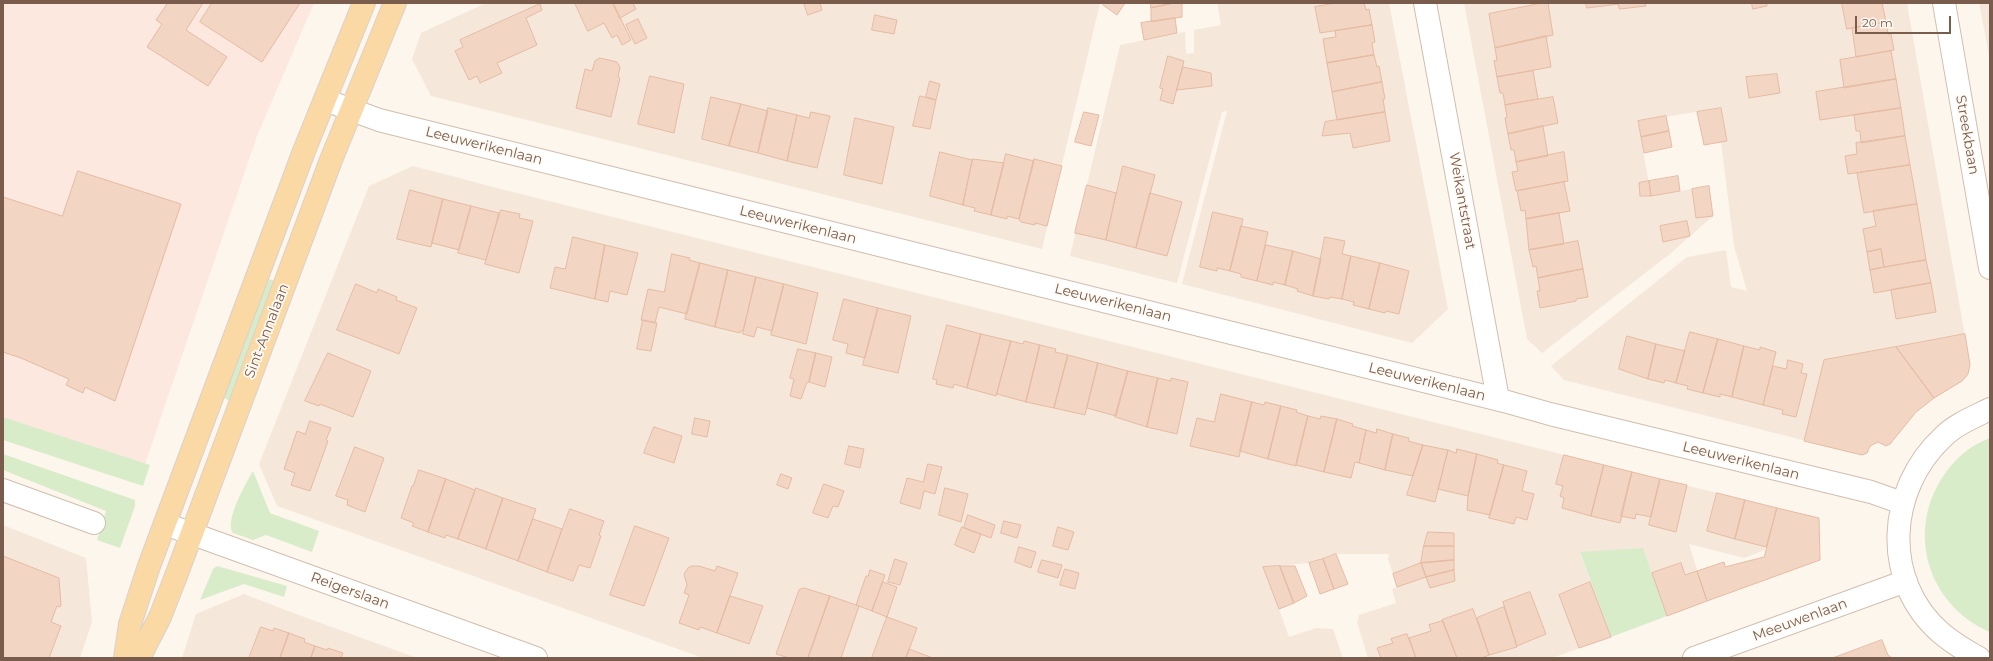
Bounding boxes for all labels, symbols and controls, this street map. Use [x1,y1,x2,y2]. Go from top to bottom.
scale bar [1857,8,1953,34]
text: 20 m [1862,15,1893,30]
street label: Streekbaan [1952,94,1982,176]
street label: Leeuwerikenlaan [424,123,544,169]
street label: Weikantstraat [1445,151,1479,251]
street label: Leeuwerikenlaan [738,202,858,248]
street label: Leeuwerikenlaan [1053,280,1173,326]
street label: Sint-Annalaan [241,282,293,380]
street label: Leeuwerikenlaan [1367,359,1487,405]
street label: Leeuwerikenlaan [1681,438,1801,484]
street label: Reigerslaan [308,569,392,613]
street label: Meeuwenlaan [1750,595,1850,645]

